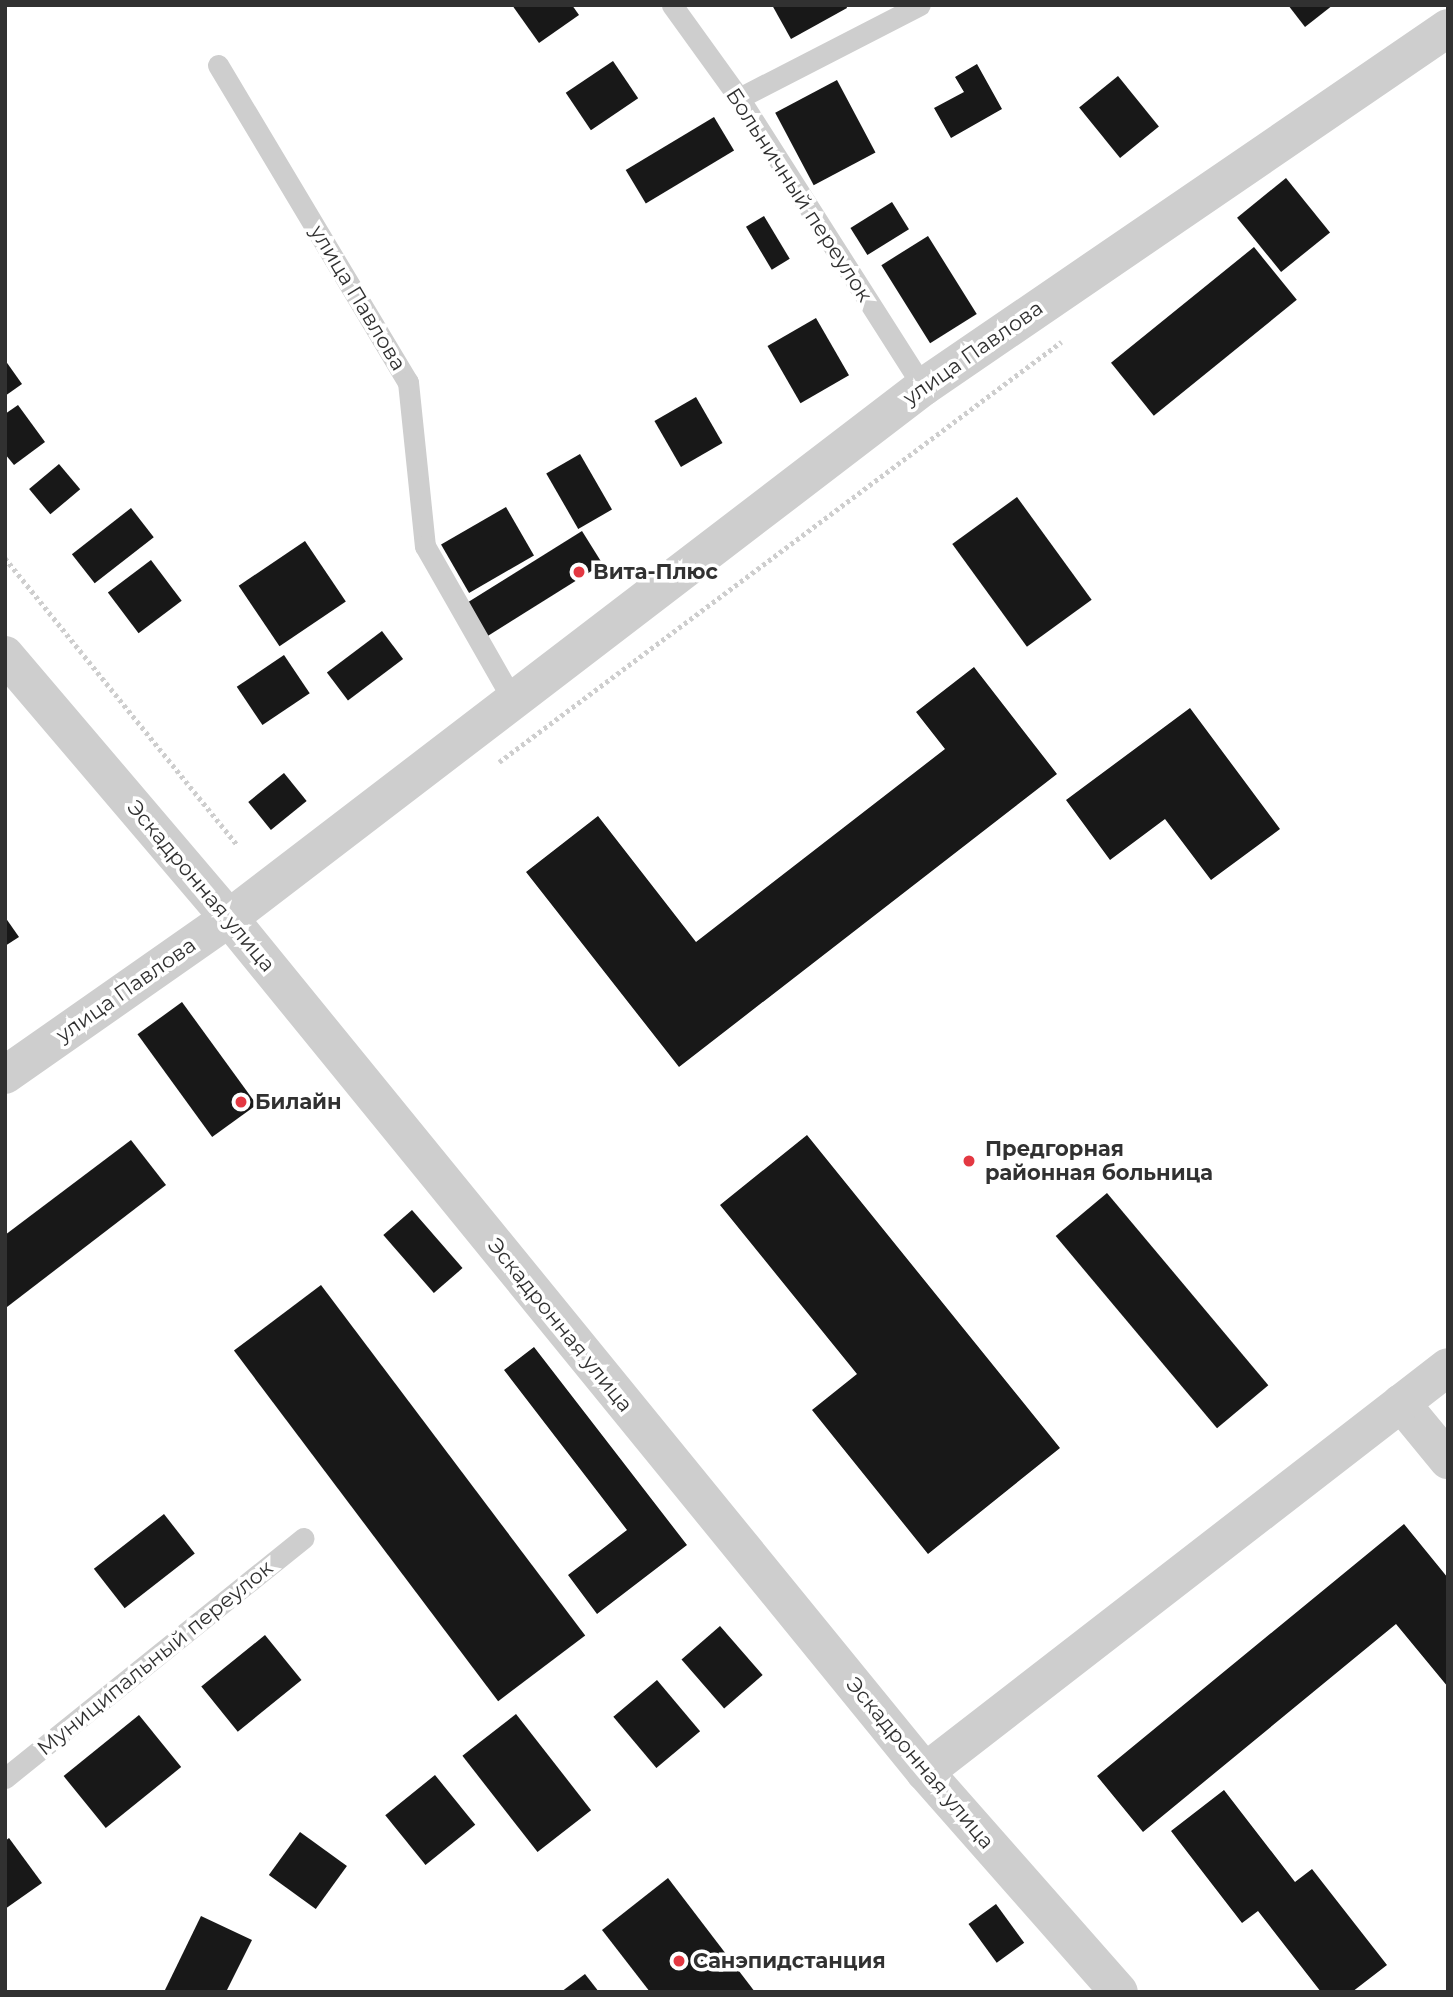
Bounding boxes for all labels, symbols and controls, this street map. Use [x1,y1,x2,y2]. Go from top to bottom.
street label: Больничный переулок [720,83,878,307]
street label: улица Павлова [305,221,411,375]
street label: улица Павлова [898,295,1048,411]
place label: Вита-Плюс [593,559,718,585]
marker: Вита-Плюс [571,564,587,580]
street label: Эскадронная улица [122,795,280,977]
street label: улица Павлова [51,932,201,1048]
place label: Билайн [255,1089,342,1115]
marker: Билайн [233,1094,249,1110]
place label: Предгорная районная больница [985,1136,1213,1186]
marker: Предгорная районная больница [959,1151,979,1171]
street label: Эскадронная улица [482,1233,638,1417]
street label: Муниципальный переулок [32,1555,278,1761]
street label: Эскадронная улица [841,1672,999,1854]
place label: Санэпидстанция [693,1948,886,1974]
marker: Санэпидстанция [671,1953,687,1969]

